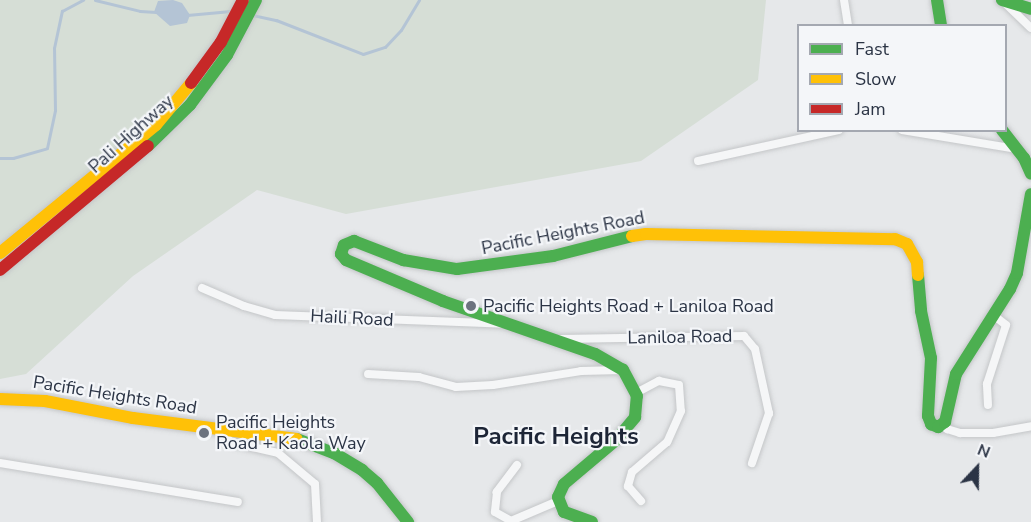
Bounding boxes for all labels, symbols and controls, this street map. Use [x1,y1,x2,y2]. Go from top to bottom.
legend [797,24,1007,132]
text: Fast [855,37,889,61]
text: Slow [855,67,896,91]
street label: Pali Highway [84,90,178,178]
text: Jam [855,97,886,121]
street label: Pacific Heights Road [480,207,646,259]
place label: Pacific Heights Road + Laniloa Road [483,295,774,317]
marker: Pacific Heights Road + Laniloa Road [464,299,478,313]
street label: Haili Road [310,305,394,331]
street label: Laniloa Road [627,325,733,349]
street label: Pacific Heights Road [31,371,199,419]
place label: Pacific Heights Road + Kaola Way [216,412,366,454]
district label: Pacific Heights [473,423,639,451]
marker: Pacific Heights Road + Kaola Way [197,426,211,440]
north arrow [947,438,1007,498]
text: N [974,439,993,464]

